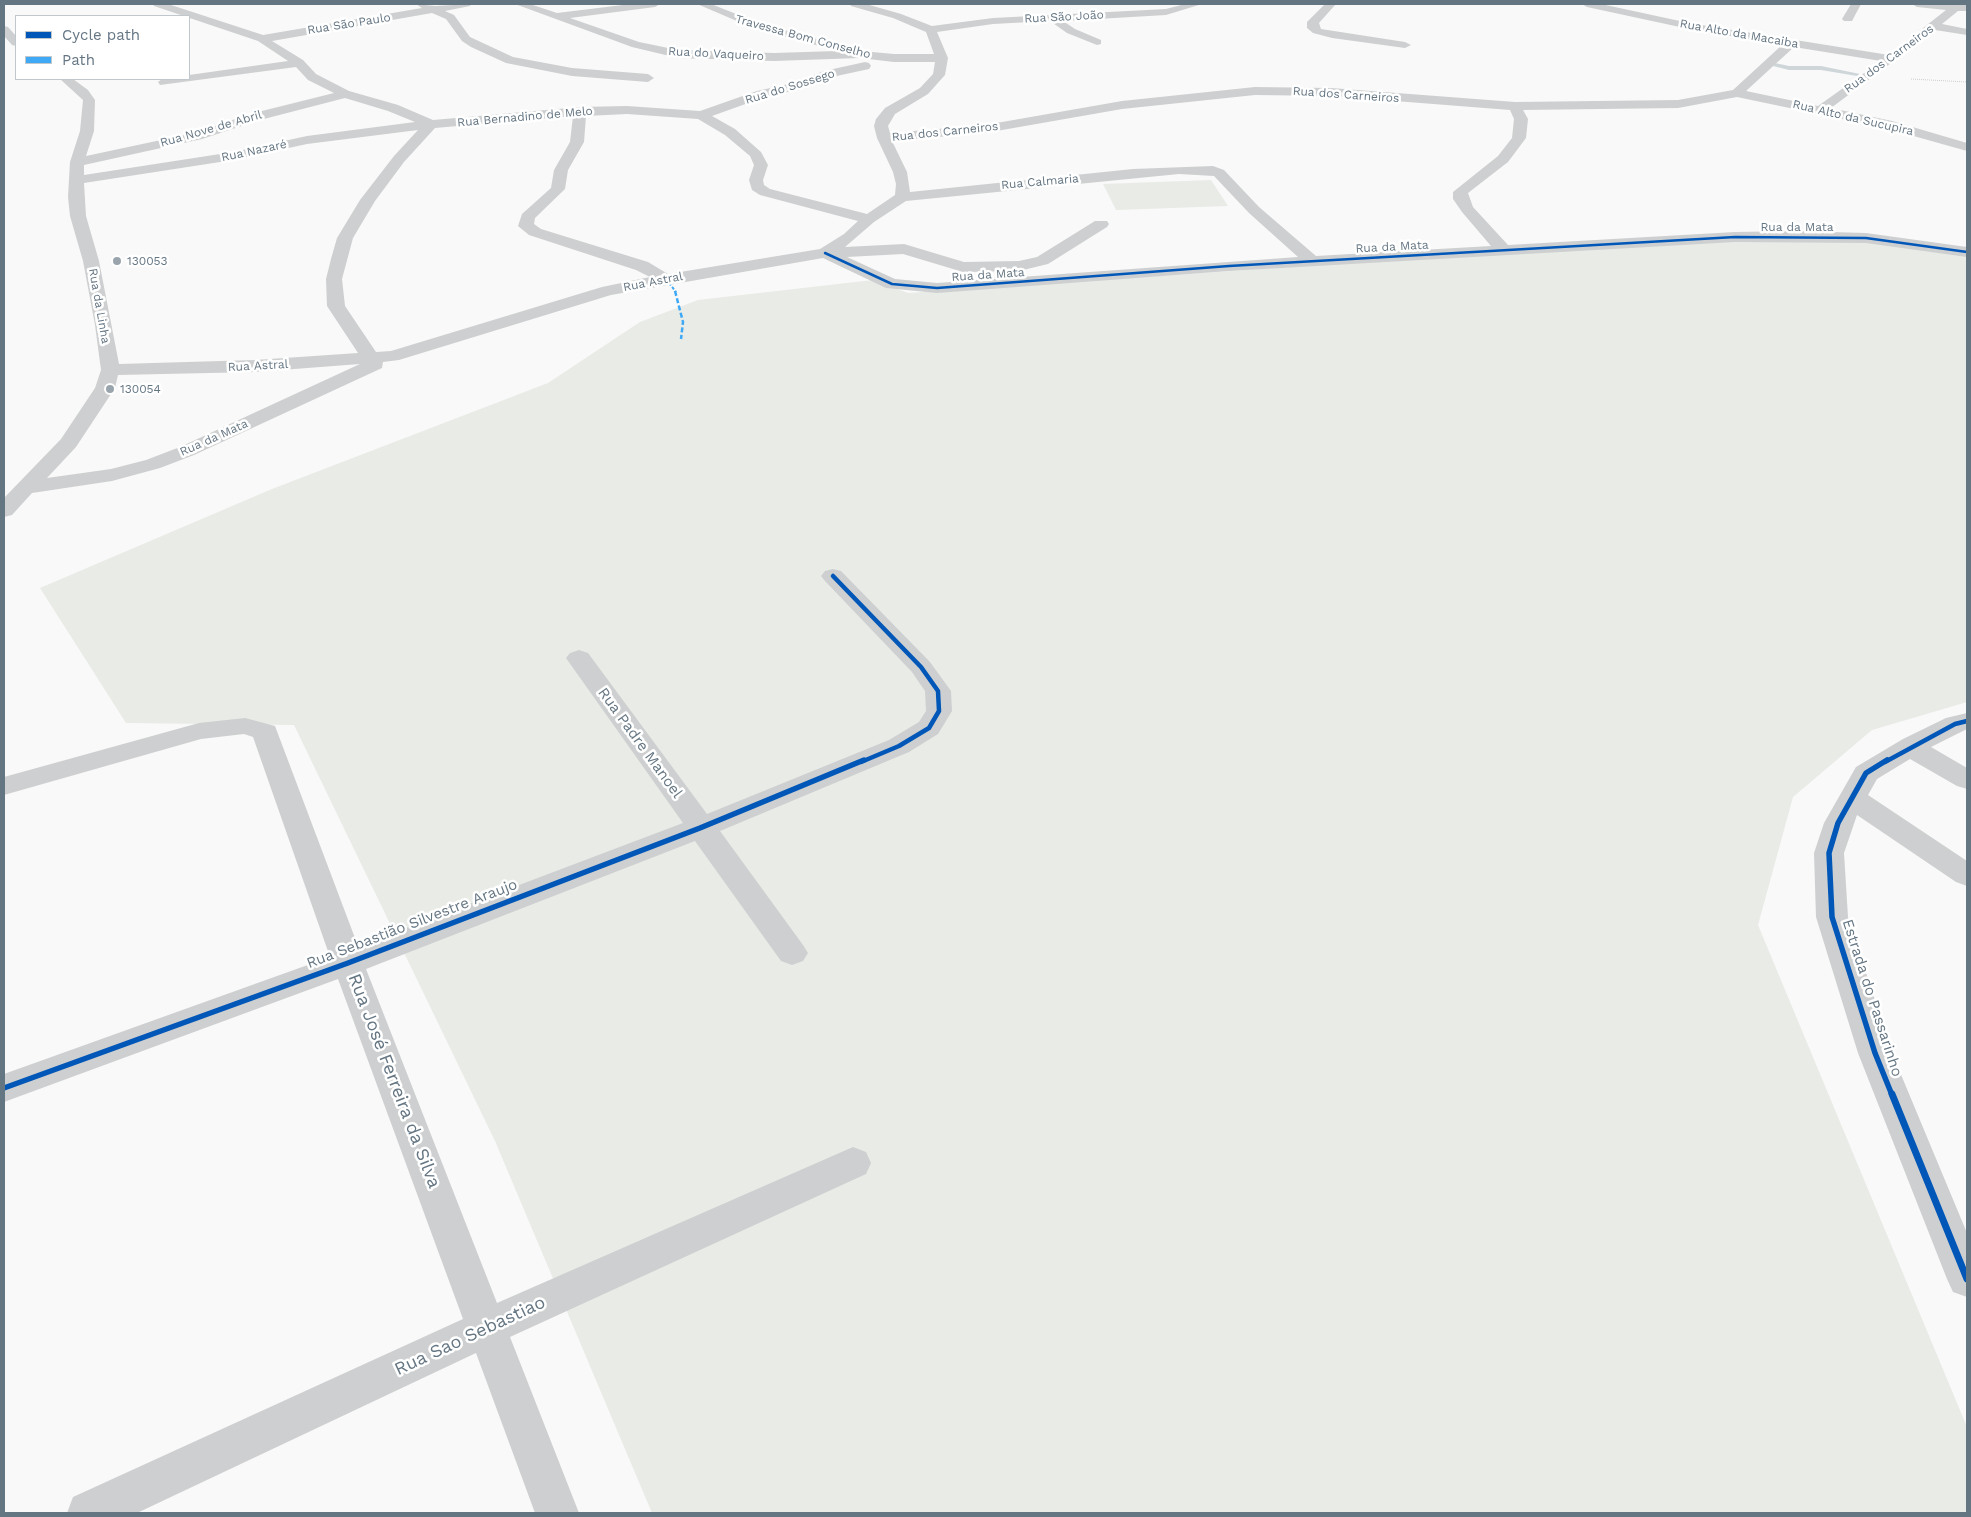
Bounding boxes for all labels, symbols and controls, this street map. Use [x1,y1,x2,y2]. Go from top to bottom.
street label: Rua São João [1024,8,1104,26]
street label: Rua São Paulo [306,10,392,38]
street label: Travessa Bom Conselho [734,12,872,62]
legend [15,15,190,80]
street label: Rua Alto da Macaiba [1679,16,1799,52]
street label: Rua dos Carneiros [1841,22,1937,96]
text: Cycle path [62,26,140,44]
street label: Rua do Vaqueiro [668,44,764,64]
text: Path [62,51,95,69]
street label: Rua do Sossego [743,67,837,107]
street label: Rua dos Carneiros [1292,84,1400,106]
street label: Rua Alto da Sucupira [1791,97,1915,139]
street label: Rua Bernadino de Melo [457,104,593,130]
street label: Rua Nove de Abril [159,108,263,150]
street label: Rua dos Carneiros [891,119,999,145]
street label: Rua Nazaré [220,137,288,165]
street label: Rua Calmaria [1001,171,1079,193]
street label: Rua da Mata [1760,220,1834,234]
street label: Rua da Mata [1355,238,1429,256]
place label: 130053 [127,254,168,268]
marker: 130053 [111,255,123,267]
street label: Rua da Mata [951,265,1025,285]
street label: Rua da Linha [85,267,113,345]
street label: Rua Astral [622,269,684,295]
street label: Rua Astral [227,357,289,375]
place label: 130054 [120,382,161,396]
marker: 130054 [104,383,116,395]
street label: Rua da Mata [178,417,250,459]
street label: Rua Padre Manoel [594,684,686,802]
street label: Rua Sebastião Silvestre Araujo [304,875,520,973]
street label: Estrada do Passarinho [1838,917,1906,1079]
street label: Rua José Ferreira da Silva [343,971,445,1191]
street label: Rua Sao Sebastiao [391,1292,549,1380]

